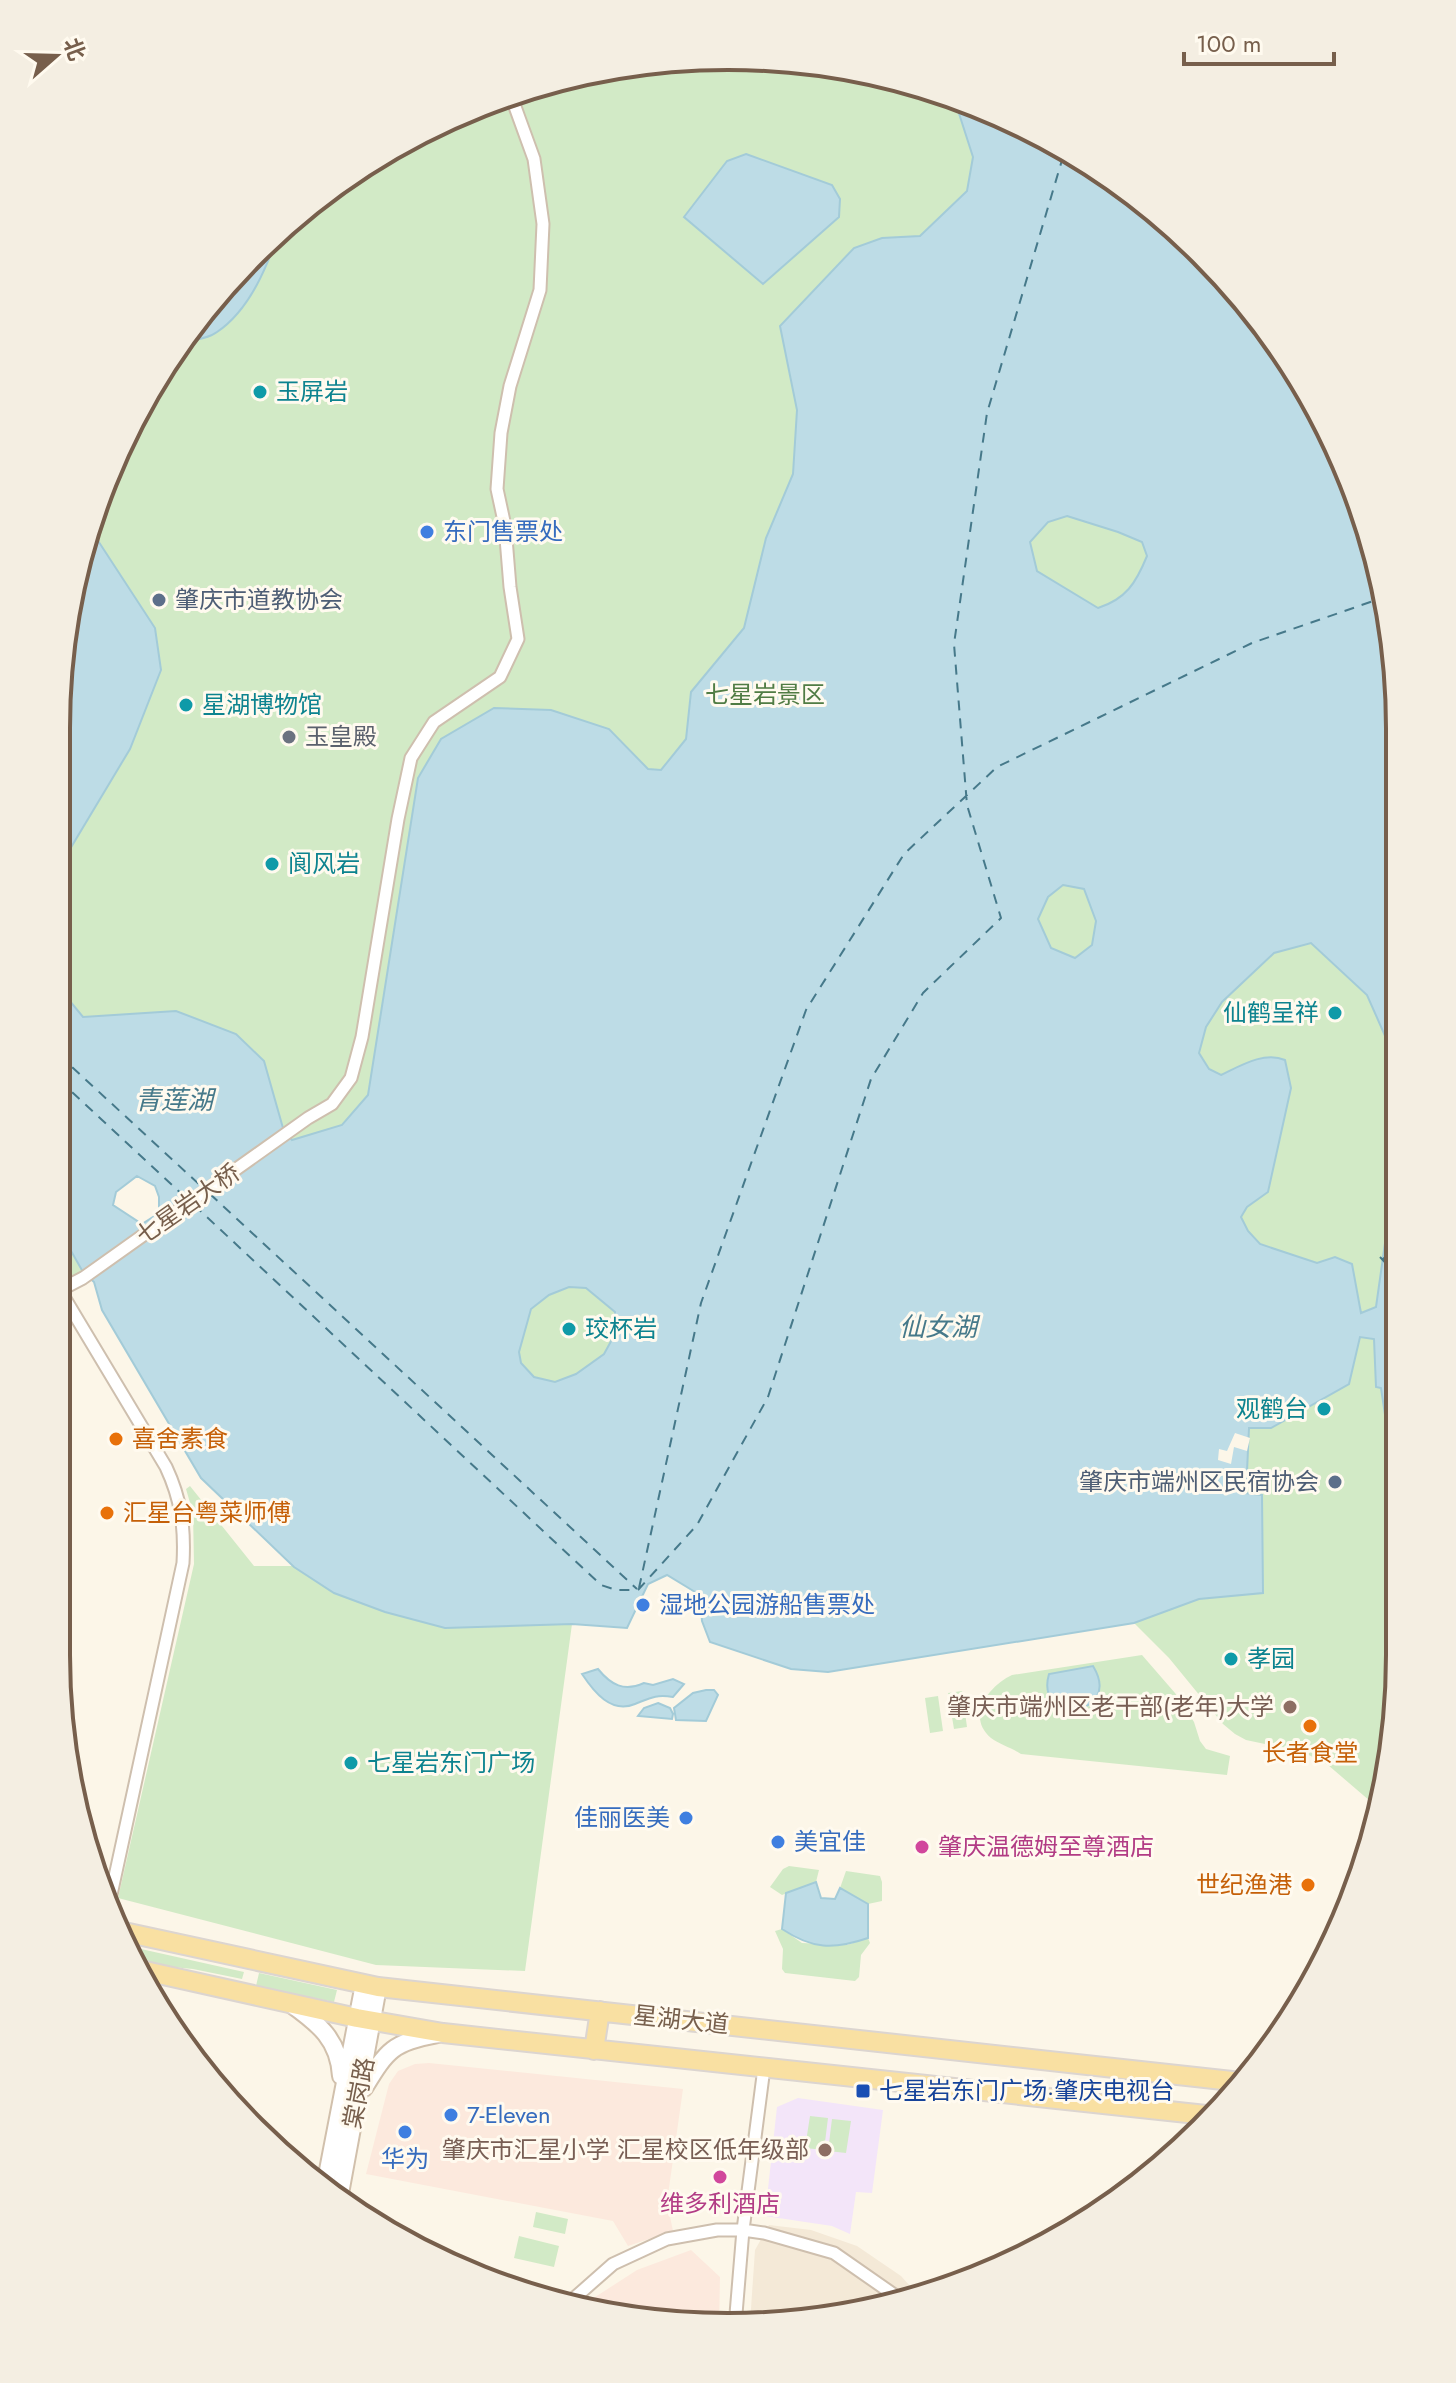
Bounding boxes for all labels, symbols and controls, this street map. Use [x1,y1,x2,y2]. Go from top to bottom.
north arrow [16,16,96,96]
scale bar [1184,16,1334,66]
text: 100 m [1196,26,1262,61]
text: 北 [56,33,94,65]
place label: 玉屏岩 [276,374,348,409]
marker: 玉屏岩 [251,383,269,401]
place label: 东门售票处 [443,514,563,549]
marker: 东门售票处 [418,523,436,541]
place label: 肇庆市道教协会 [175,582,343,617]
marker: 肇庆市道教协会 [150,591,168,609]
park label: 七星岩景区 [705,677,825,712]
place label: 星湖博物馆 [202,687,322,722]
marker: 星湖博物馆 [177,696,195,714]
place label: 玉皇殿 [305,719,377,754]
marker: 玉皇殿 [280,728,298,746]
place label: 阆风岩 [288,846,360,881]
marker: 阆风岩 [263,855,281,873]
place label: 仙鹤呈祥 [1223,995,1319,1030]
marker: 仙鹤呈祥 [1326,1004,1344,1022]
water label: 青莲湖 [135,1081,217,1119]
street label: 七星岩大桥 [129,1155,247,1252]
water label: 仙女湖 [899,1308,981,1346]
place label: 珓杯岩 [585,1311,657,1346]
marker: 珓杯岩 [560,1320,578,1338]
place label: 观鹤台 [1236,1391,1308,1426]
marker: 观鹤台 [1315,1400,1333,1418]
place label: 喜舍素食 [132,1421,228,1456]
marker: 喜舍素食 [107,1430,125,1448]
place label: 肇庆市端州区民宿协会 [1079,1464,1319,1499]
marker: 肇庆市端州区民宿协会 [1326,1473,1344,1491]
place label: 汇星台粤菜师傅 [123,1495,291,1530]
marker: 汇星台粤菜师傅 [98,1504,116,1522]
place label: 湿地公园游船售票处 [659,1587,875,1622]
marker: 湿地公园游船售票处 [634,1596,652,1614]
place label: 孝园 [1247,1641,1295,1676]
marker: 孝园 [1222,1650,1240,1668]
place label: 肇庆市端州区老干部(老年)大学 [947,1689,1274,1724]
marker: 肇庆市端州区老干部(老年)大学 [1281,1698,1299,1716]
marker: 长者食堂 [1301,1717,1319,1735]
place label: 长者食堂 [1262,1735,1358,1770]
place label: 七星岩东门广场 [367,1745,535,1780]
marker: 七星岩东门广场 [342,1754,360,1772]
place label: 佳丽医美 [574,1800,670,1835]
marker: 佳丽医美 [677,1809,695,1827]
place label: 美宜佳 [794,1824,866,1859]
place label: 肇庆温德姆至尊酒店 [938,1829,1154,1864]
marker: 美宜佳 [769,1833,787,1851]
marker: 肇庆温德姆至尊酒店 [913,1838,931,1856]
place label: 世纪渔港 [1196,1867,1292,1902]
marker: 世纪渔港 [1299,1876,1317,1894]
street label: 星湖大道 [631,1997,731,2042]
street label: 棠岗路 [334,2054,383,2132]
place label: 七星岩东门广场·肇庆电视台 [879,2073,1174,2108]
marker: 七星岩东门广场·肇庆电视台 [854,2082,872,2100]
place label: 7-Eleven [467,2097,551,2132]
marker: 7-Eleven [442,2106,460,2124]
marker: 华为 [396,2123,414,2141]
place label: 肇庆市汇星小学 汇星校区低年级部 [442,2132,809,2167]
place label: 华为 [381,2141,429,2176]
marker: 肇庆市汇星小学 汇星校区低年级部 [816,2141,834,2159]
marker: 维多利酒店 [711,2168,729,2186]
place label: 维多利酒店 [660,2186,780,2221]

